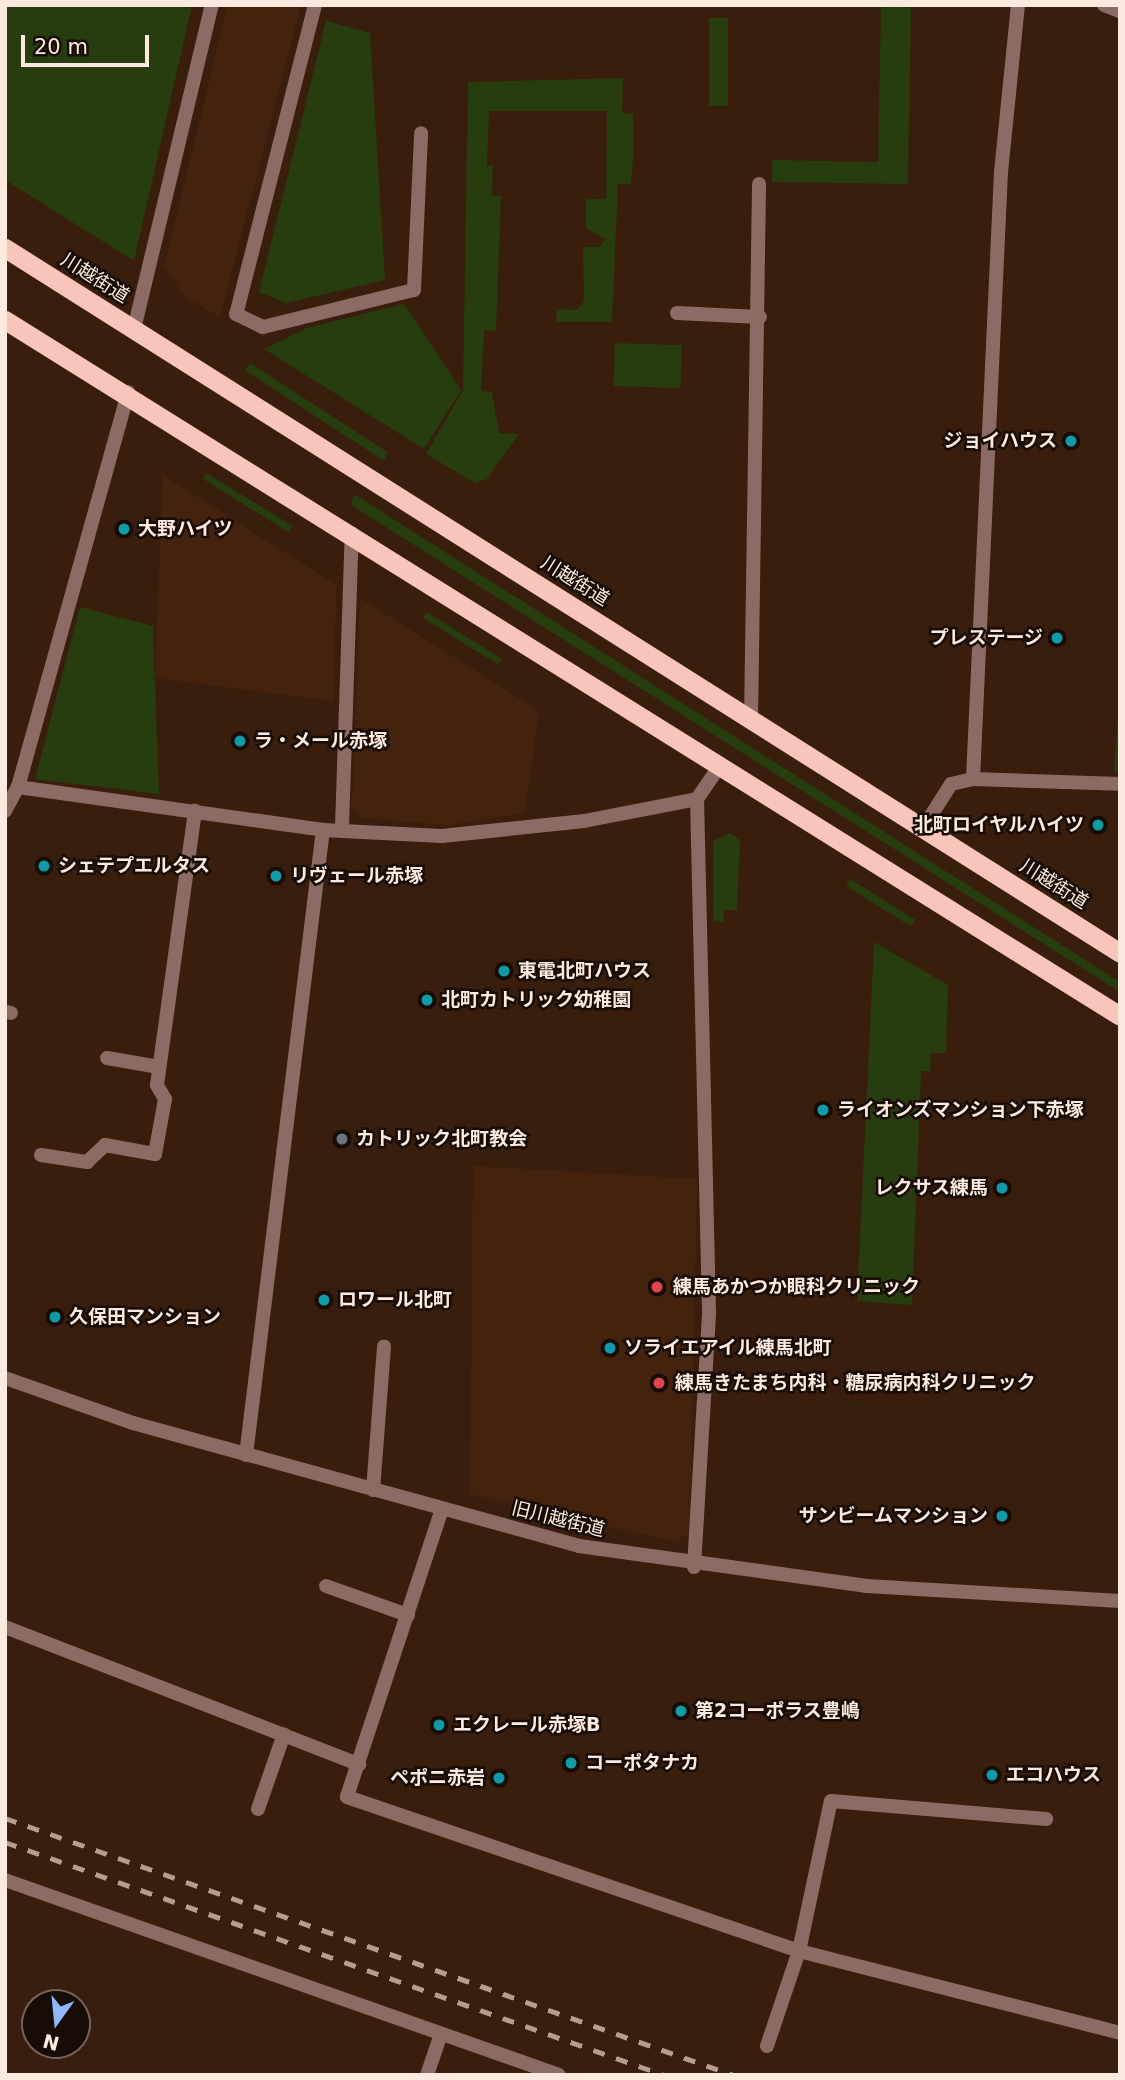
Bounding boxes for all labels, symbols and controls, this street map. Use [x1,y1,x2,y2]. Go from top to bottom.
scale bar [24,21,152,65]
text: 20 m [34,35,88,59]
street label: 川越街道 [57,248,133,308]
place label: ジョイハウス [943,430,1057,452]
marker: ジョイハウス [1063,433,1079,449]
place label: 大野ハイツ [138,518,233,540]
marker: 大野ハイツ [116,521,132,537]
street label: 川越街道 [537,551,613,611]
place label: プレステージ [929,627,1043,649]
marker: プレステージ [1049,630,1065,646]
place label: ラ・メール赤塚 [254,730,387,752]
marker: ラ・メール赤塚 [232,733,248,749]
place label: 北町ロイヤルハイツ [913,814,1084,836]
marker: 北町ロイヤルハイツ [1090,817,1106,833]
street label: 川越街道 [1016,854,1092,914]
place label: シェテプエルタス [58,855,210,877]
marker: シェテプエルタス [36,858,52,874]
place label: リヴェール赤塚 [290,865,423,887]
marker: リヴェール赤塚 [268,868,284,884]
place label: 東電北町ハウス [518,960,651,982]
marker: 東電北町ハウス [496,963,512,979]
place label: 北町カトリック幼稚園 [441,989,631,1011]
marker: 北町カトリック幼稚園 [419,992,435,1008]
place label: ライオンズマンション下赤塚 [837,1099,1084,1121]
marker: ライオンズマンション下赤塚 [815,1102,831,1118]
place label: カトリック北町教会 [356,1128,527,1150]
marker: カトリック北町教会 [334,1131,350,1147]
place label: レクサス練馬 [874,1177,988,1199]
marker: レクサス練馬 [994,1180,1010,1196]
place label: 練馬あかつか眼科クリニック [673,1276,920,1298]
marker: 練馬あかつか眼科クリニック [647,1277,667,1297]
place label: ロワール北町 [338,1289,452,1311]
marker: ロワール北町 [316,1292,332,1308]
place label: 久保田マンション [69,1306,221,1328]
marker: 久保田マンション [47,1309,63,1325]
place label: ソライエアイル練馬北町 [624,1337,833,1359]
marker: ソライエアイル練馬北町 [602,1340,618,1356]
place label: 練馬きたまち内科・糖尿病内科クリニック [675,1372,1036,1394]
marker: 練馬きたまち内科・糖尿病内科クリニック [649,1373,669,1393]
street label: 旧川越街道 [509,1496,607,1542]
place label: サンビームマンション [798,1505,988,1527]
marker: サンビームマンション [994,1508,1010,1524]
place label: 第2コーポラス豊嶋 [695,1700,860,1722]
marker: 第2コーポラス豊嶋 [673,1703,689,1719]
place label: エクレール赤塚B [453,1714,600,1736]
marker: エクレール赤塚B [431,1717,447,1733]
place label: コーポタナカ [585,1752,699,1774]
marker: コーポタナカ [563,1755,579,1771]
place label: エコハウス [1006,1764,1101,1786]
place label: ペポニ赤岩 [390,1767,485,1789]
marker: エコハウス [984,1767,1000,1783]
marker: ペポニ赤岩 [491,1770,507,1786]
north arrow [21,1989,91,2059]
text: N [41,2030,62,2055]

